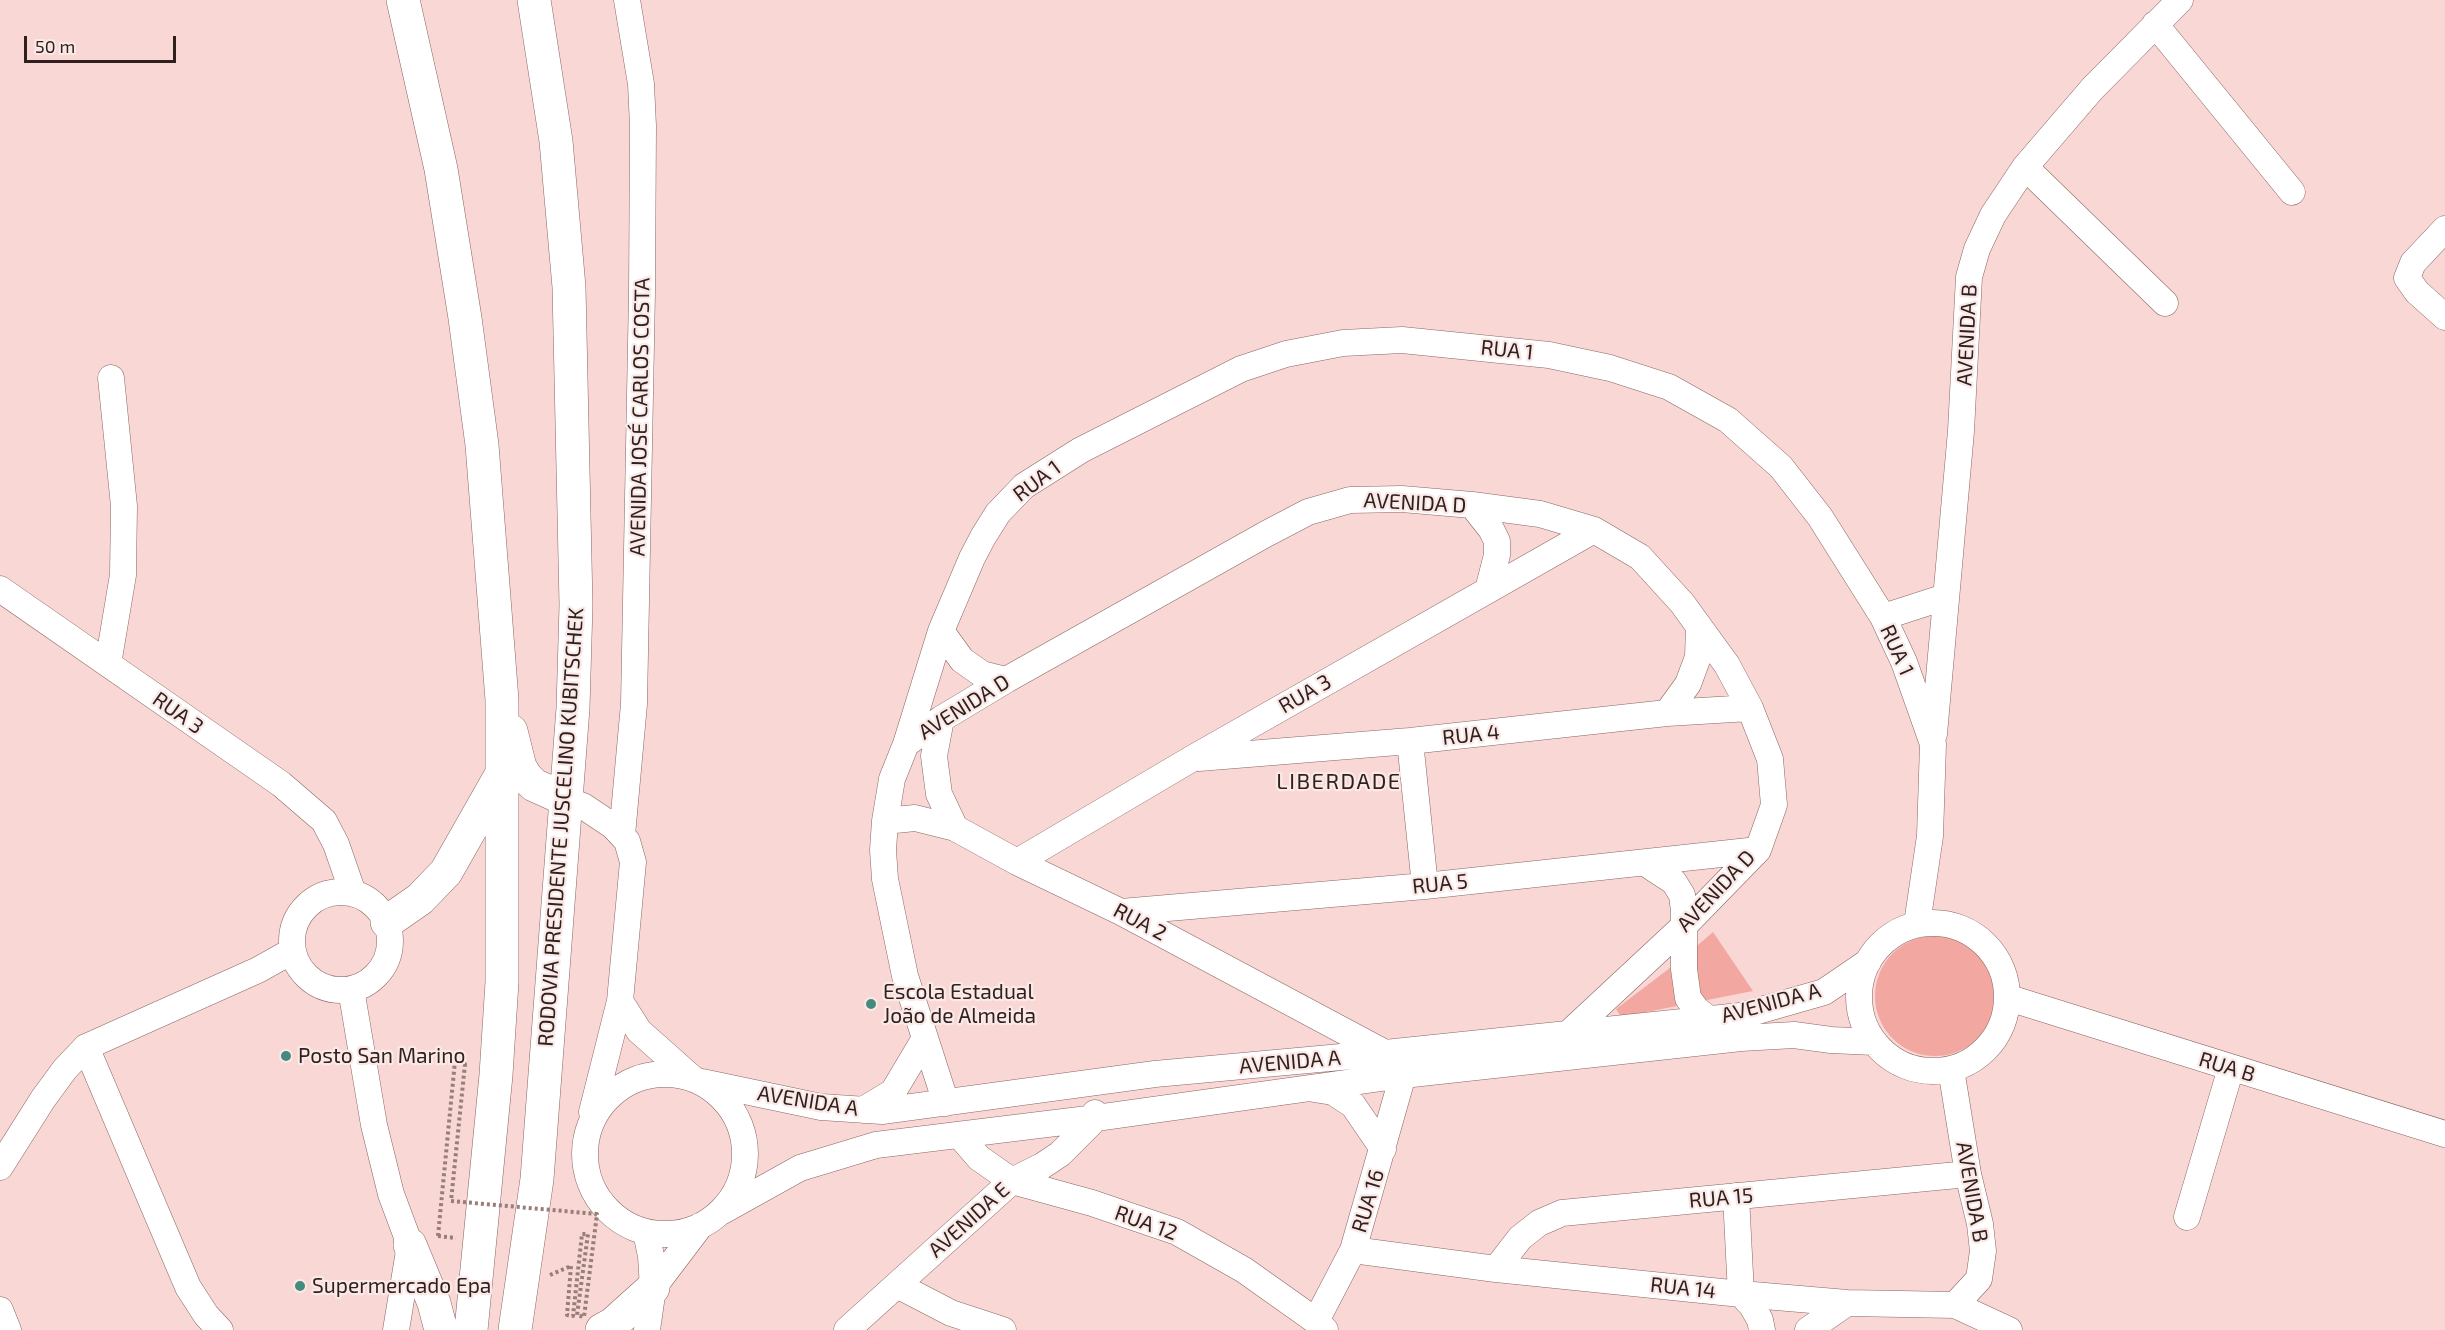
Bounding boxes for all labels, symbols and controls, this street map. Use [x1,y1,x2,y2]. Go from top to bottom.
scale bar [27,24,178,62]
text: 50 m [35,35,75,57]
street label: AVENIDA JOSÉ CARLOS COSTA [625,277,655,557]
street label: AVENIDA B [1952,283,1982,387]
street label: RUA 1 [1479,335,1535,365]
street label: RUA 1 [1008,455,1066,507]
street label: AVENIDA D [1363,488,1467,518]
street label: RODOVIA PRESIDENTE JUSCELINO KUBITSCHEK [533,607,589,1047]
street label: RUA 1 [1875,621,1919,679]
street label: AVENIDA D [914,669,1014,745]
street label: RUA 3 [1274,669,1336,719]
street label: RUA 3 [148,687,208,739]
street label: RUA 4 [1441,719,1501,751]
district label: LIBERDADE [1276,769,1402,795]
street label: AVENIDA D [1672,845,1760,937]
street label: RUA 5 [1411,869,1469,899]
street label: RUA 2 [1109,898,1171,946]
street label: AVENIDA A [1719,978,1823,1028]
place label: Escola Estadual João de Almeida [883,979,1036,1029]
marker: Escola Estadual João de Almeida [864,997,878,1011]
place label: Posto San Marino [298,1043,465,1069]
street label: AVENIDA A [1238,1045,1342,1079]
street label: RUA B [2196,1047,2258,1087]
marker: Posto San Marino [279,1049,293,1063]
street label: AVENIDA A [756,1081,860,1121]
street label: AVENIDA B [1951,1140,1993,1244]
street label: RUA 16 [1346,1166,1390,1236]
street label: AVENIDA E [923,1177,1015,1263]
street label: RUA 15 [1688,1183,1754,1213]
street label: RUA 12 [1111,1200,1181,1246]
street label: RUA 14 [1649,1272,1717,1304]
place label: Supermercado Epa [312,1273,491,1299]
marker: Supermercado Epa [293,1279,307,1293]

